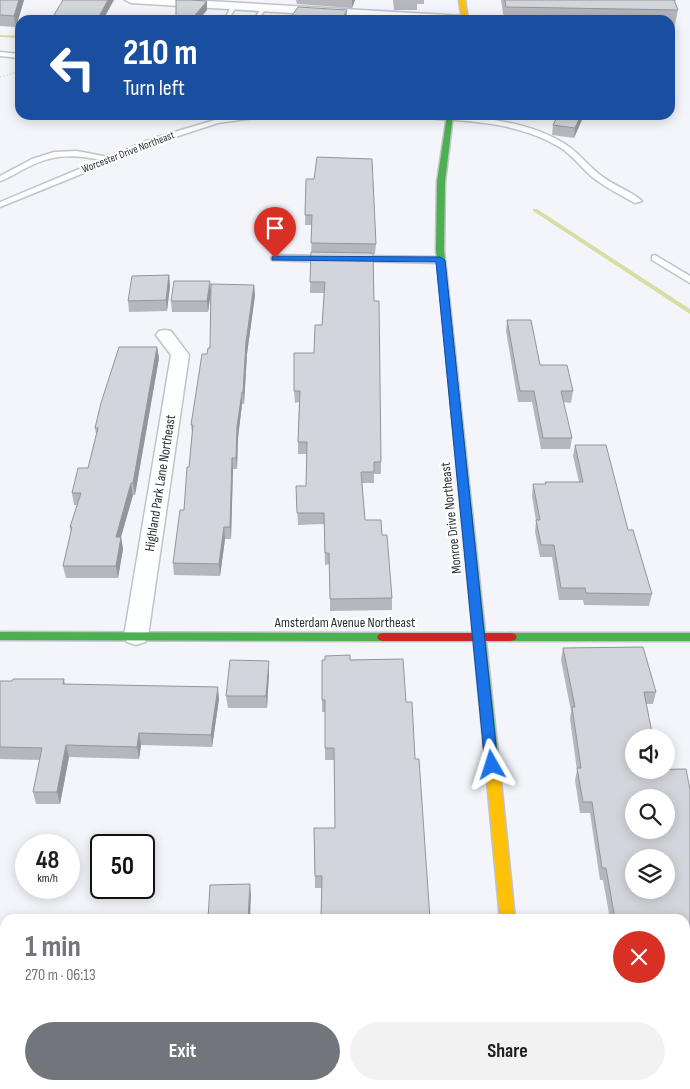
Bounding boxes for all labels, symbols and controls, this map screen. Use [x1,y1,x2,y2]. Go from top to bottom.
text: 210 m [123,32,197,75]
icon: left [40,35,105,100]
text: Turn left [123,75,185,102]
street label: Worcester Drive Northeast [80,128,177,176]
pin [254,207,296,258]
icon: arrive [261,214,289,242]
street label: Highland Park Lane Northeast [141,413,179,553]
street label: Monroe Drive Northeast [437,461,465,575]
street label: Amsterdam Avenue Northeast [274,614,415,631]
map controls [625,729,675,899]
button: sound [625,729,675,779]
position arrow [465,738,517,790]
button: search [625,789,675,839]
speed limit sign: 50 [90,834,155,899]
text: 48 [36,845,59,876]
button: layers [625,849,675,899]
text: km/h [37,871,58,886]
text: 1 min [25,929,81,965]
button: close [613,931,665,983]
text: 270 m · 06:13 [25,966,96,985]
button: Exit [25,1022,340,1080]
button: Share [350,1022,665,1080]

